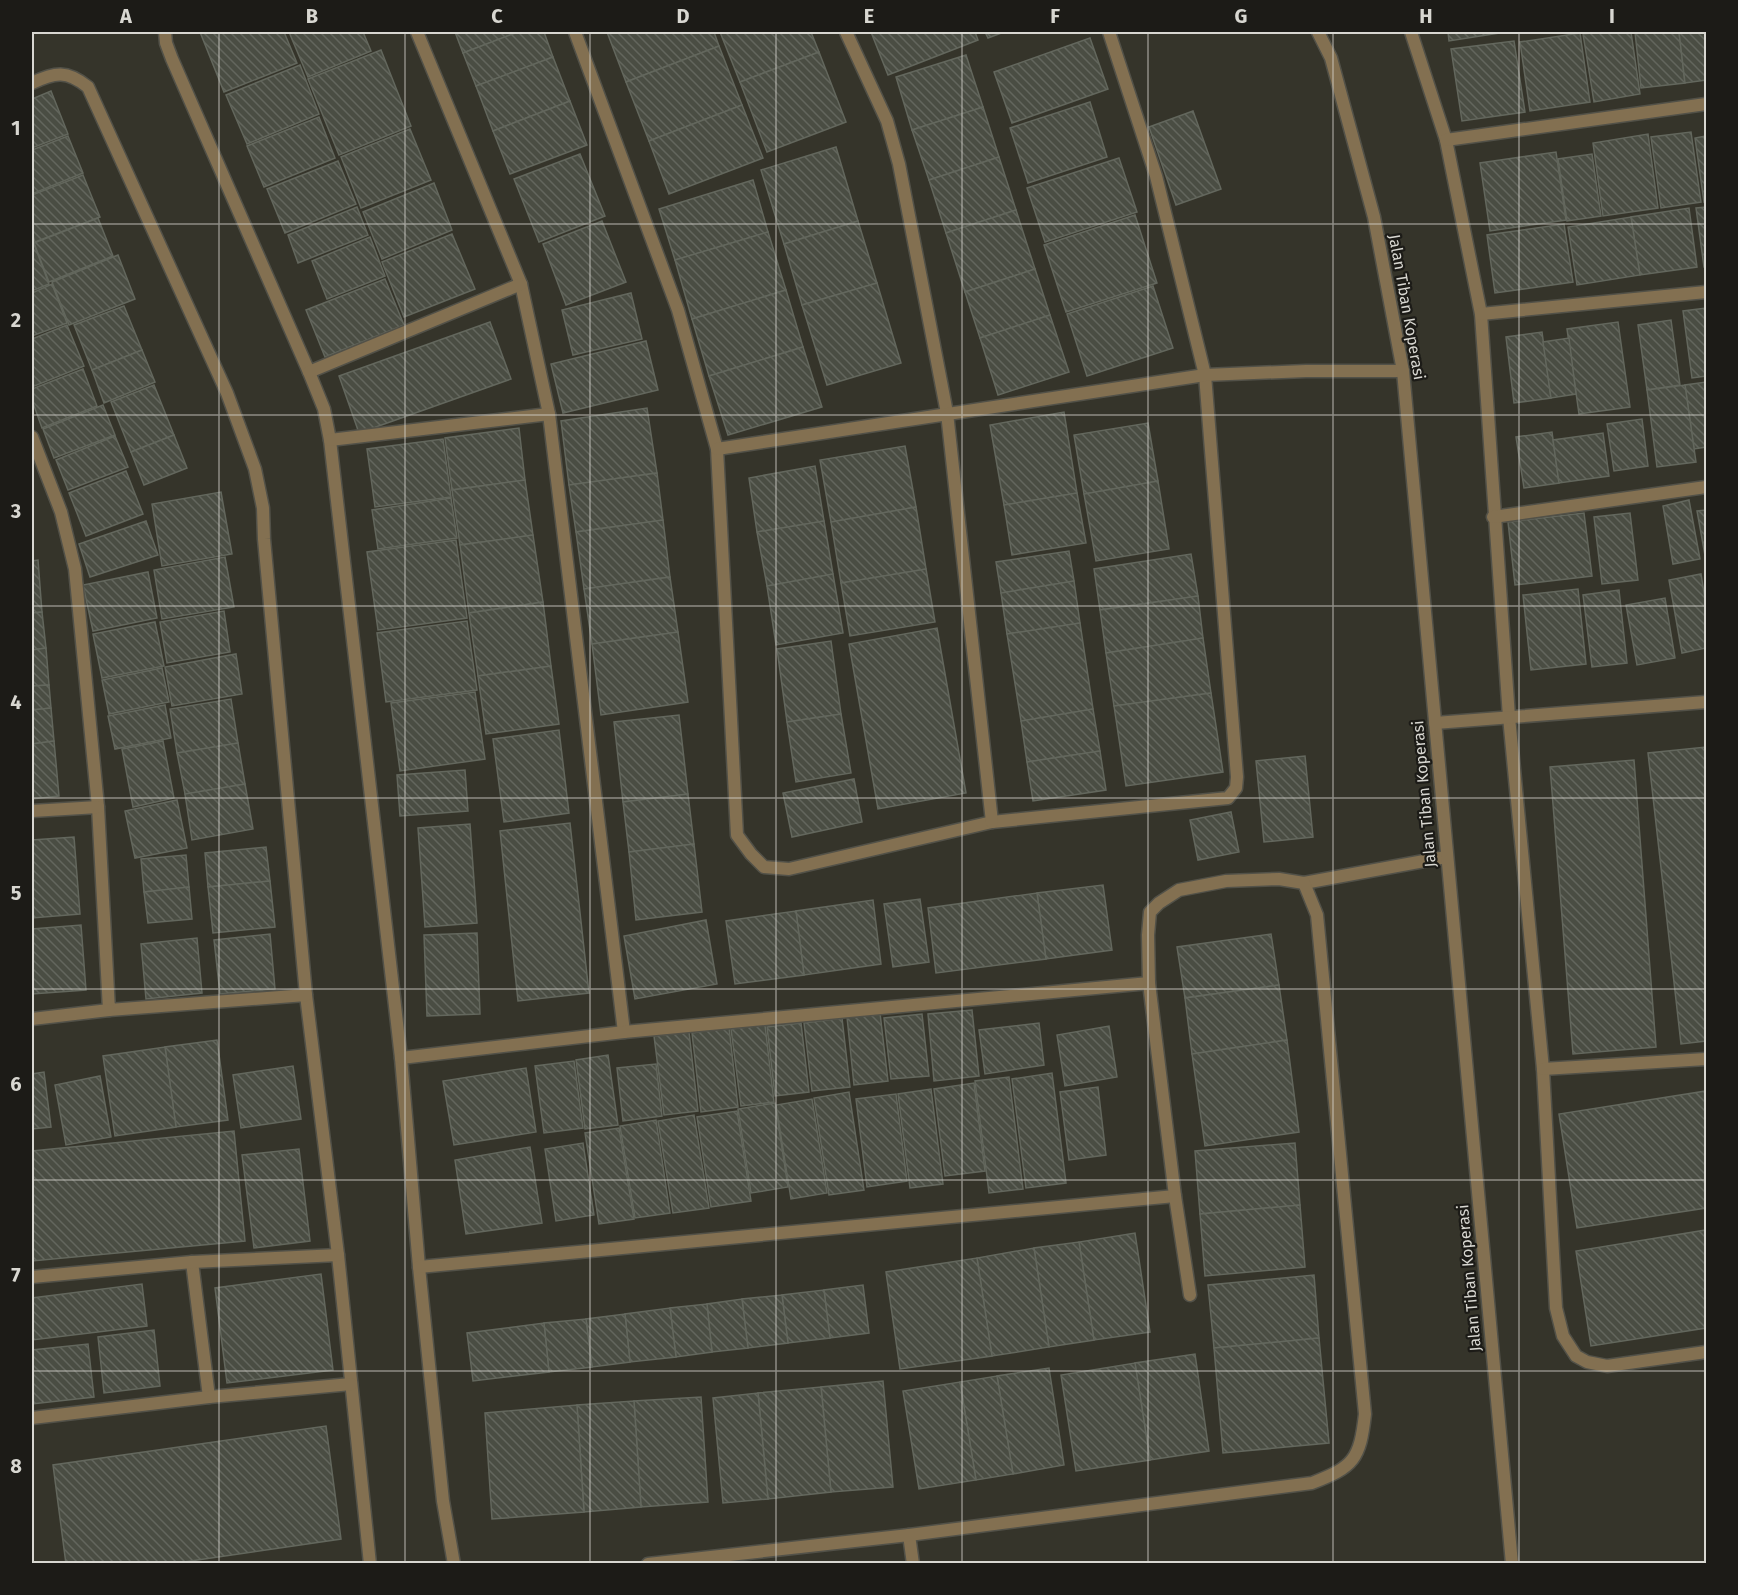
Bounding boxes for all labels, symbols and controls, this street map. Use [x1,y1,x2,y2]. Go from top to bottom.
text: A [119,4,133,28]
text: B [306,4,318,28]
text: C [491,4,503,28]
text: D [676,4,690,28]
text: E [864,4,874,28]
text: F [1050,4,1060,28]
text: G [1235,4,1247,28]
text: H [1419,4,1433,28]
text: I [1609,4,1615,28]
text: 1 [11,116,21,140]
street label: Jalan Tiban Koperasi [1385,233,1429,381]
text: 2 [11,308,21,332]
text: 3 [10,499,21,523]
text: 4 [10,690,22,714]
street label: Jalan Tiban Koperasi [1408,720,1440,868]
text: 5 [11,881,22,905]
text: 6 [10,1072,22,1096]
street label: Jalan Tiban Koperasi [1453,1204,1485,1352]
text: 7 [11,1263,21,1287]
text: 8 [10,1454,22,1478]

